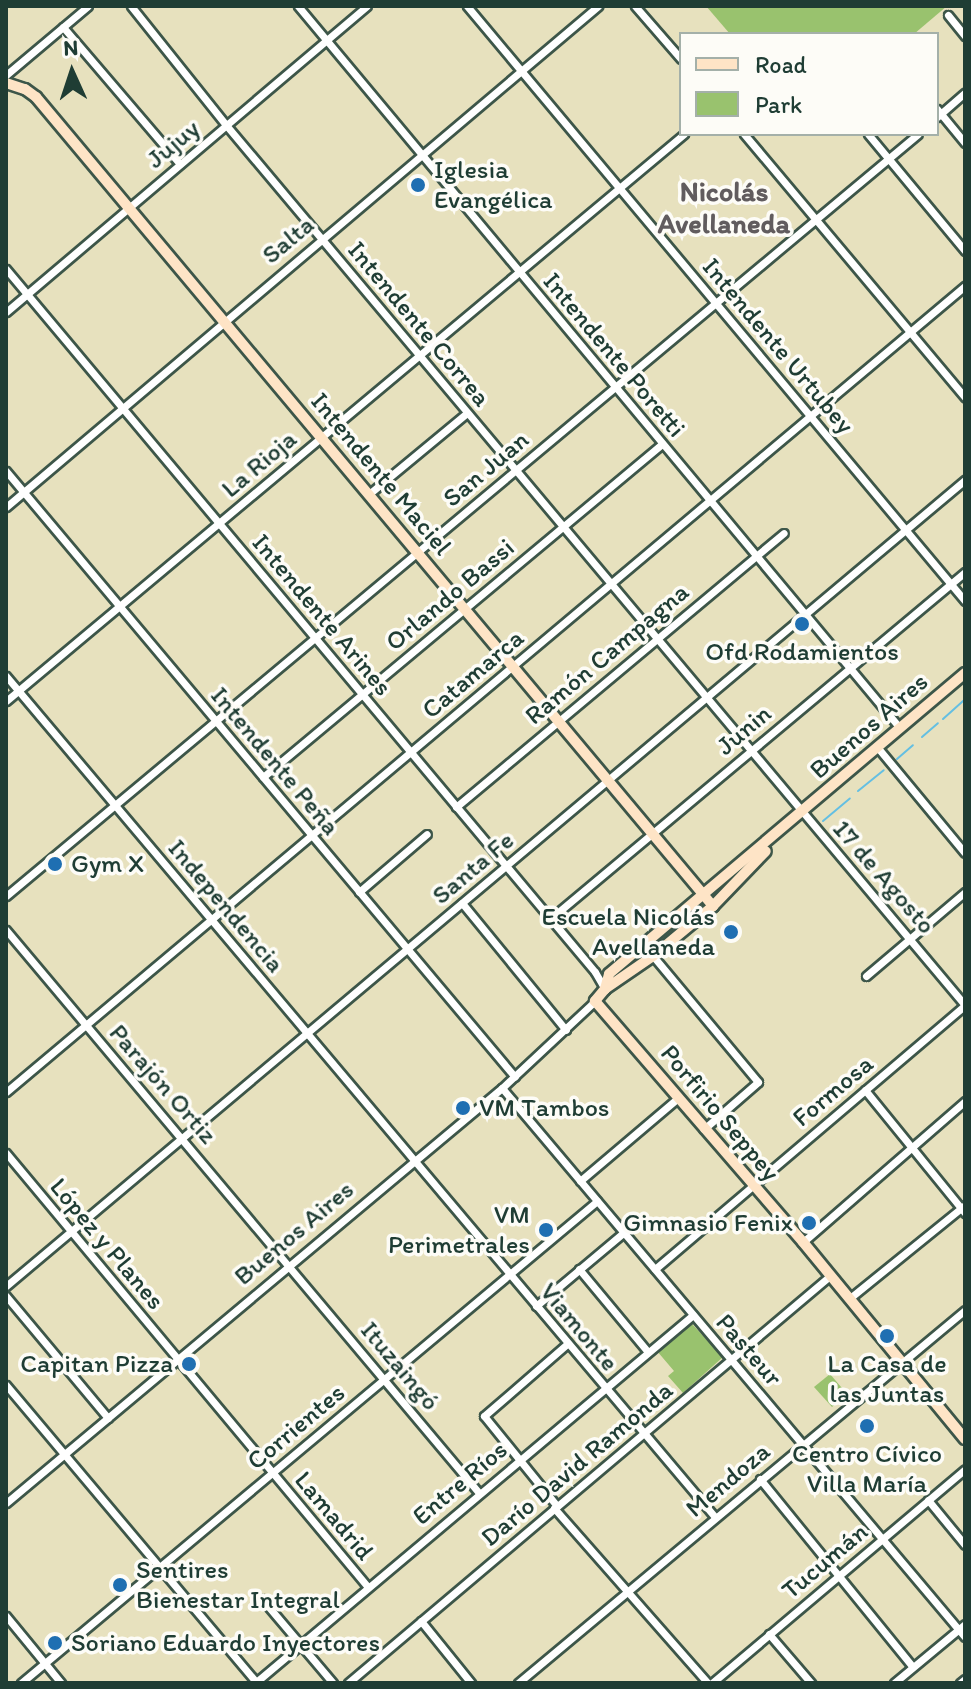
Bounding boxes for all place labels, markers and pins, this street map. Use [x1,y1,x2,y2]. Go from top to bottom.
place label: Iglesia Evangélica [434,154,552,216]
marker: Iglesia Evangélica [409,176,427,194]
marker: Ofd Rodamientos [793,615,811,633]
place label: Ofd Rodamientos [705,636,899,668]
place label: Gym X [71,848,145,880]
marker: Gym X [46,855,64,873]
place label: Escuela Nicolás Avellaneda [542,901,715,962]
marker: Escuela Nicolás Avellaneda [722,923,740,941]
place label: VM Tambos [479,1092,607,1124]
marker: VM Tambos [454,1099,472,1117]
place label: VM Perimetrales [388,1199,530,1260]
place label: Gimnasio Fenix [624,1207,793,1239]
marker: Gimnasio Fenix [800,1214,818,1232]
marker: VM Perimetrales [537,1221,555,1239]
marker: La Casa de las Juntas [878,1327,896,1345]
place label: Capitan Pizza [20,1348,173,1380]
place label: La Casa de las Juntas [827,1348,947,1410]
marker: Capitan Pizza [180,1355,198,1373]
marker: Centro Cívico Villa María [858,1417,876,1435]
place label: Centro Cívico Villa María [792,1438,942,1500]
place label: Sentires Bienestar Integral [136,1554,340,1616]
marker: Sentires Bienestar Integral [111,1576,129,1594]
place label: Soriano Eduardo Inyectores [71,1627,379,1659]
marker: Soriano Eduardo Inyectores [46,1634,64,1652]

